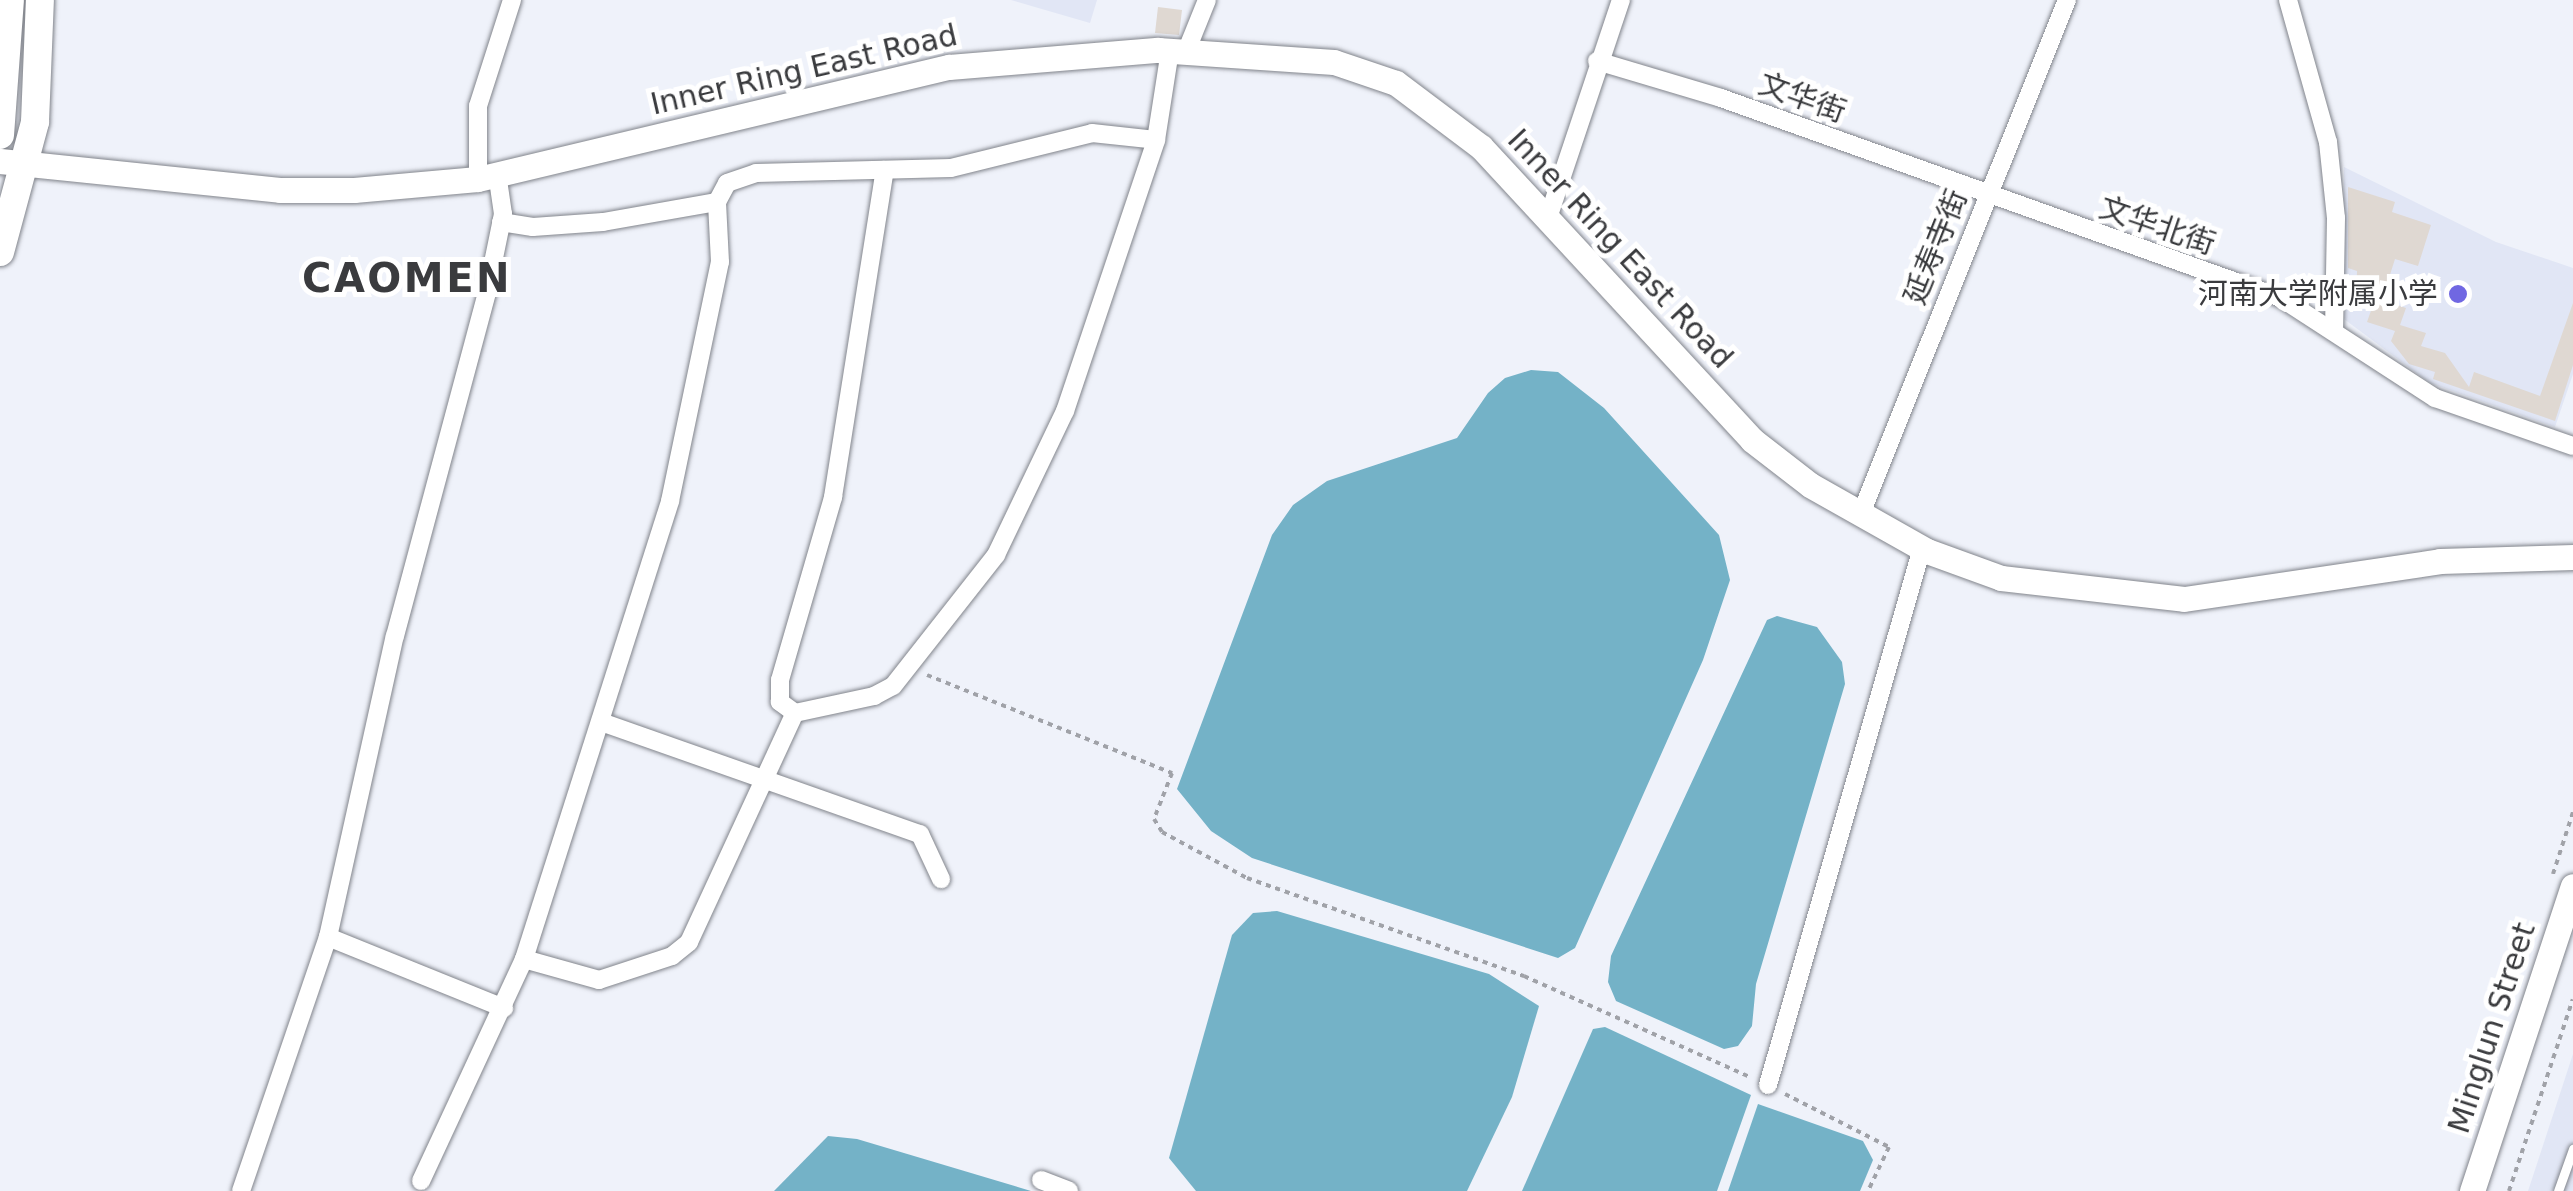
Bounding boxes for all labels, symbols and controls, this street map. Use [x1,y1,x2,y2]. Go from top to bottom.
street label: Inner Ring East Road [647,17,961,123]
street label: 文华街 [1754,66,1850,130]
street label: Inner Ring East Road [1500,122,1740,376]
street label: 延寿寺街 [1897,185,1975,309]
street label: 文华北街 [2094,189,2220,263]
district label: CAOMEN [302,254,512,302]
place label: 河南大学附属小学 [2198,276,2438,312]
marker: 河南大学附属小学 [2447,283,2469,305]
street label: Minglun Street [2441,918,2543,1138]

